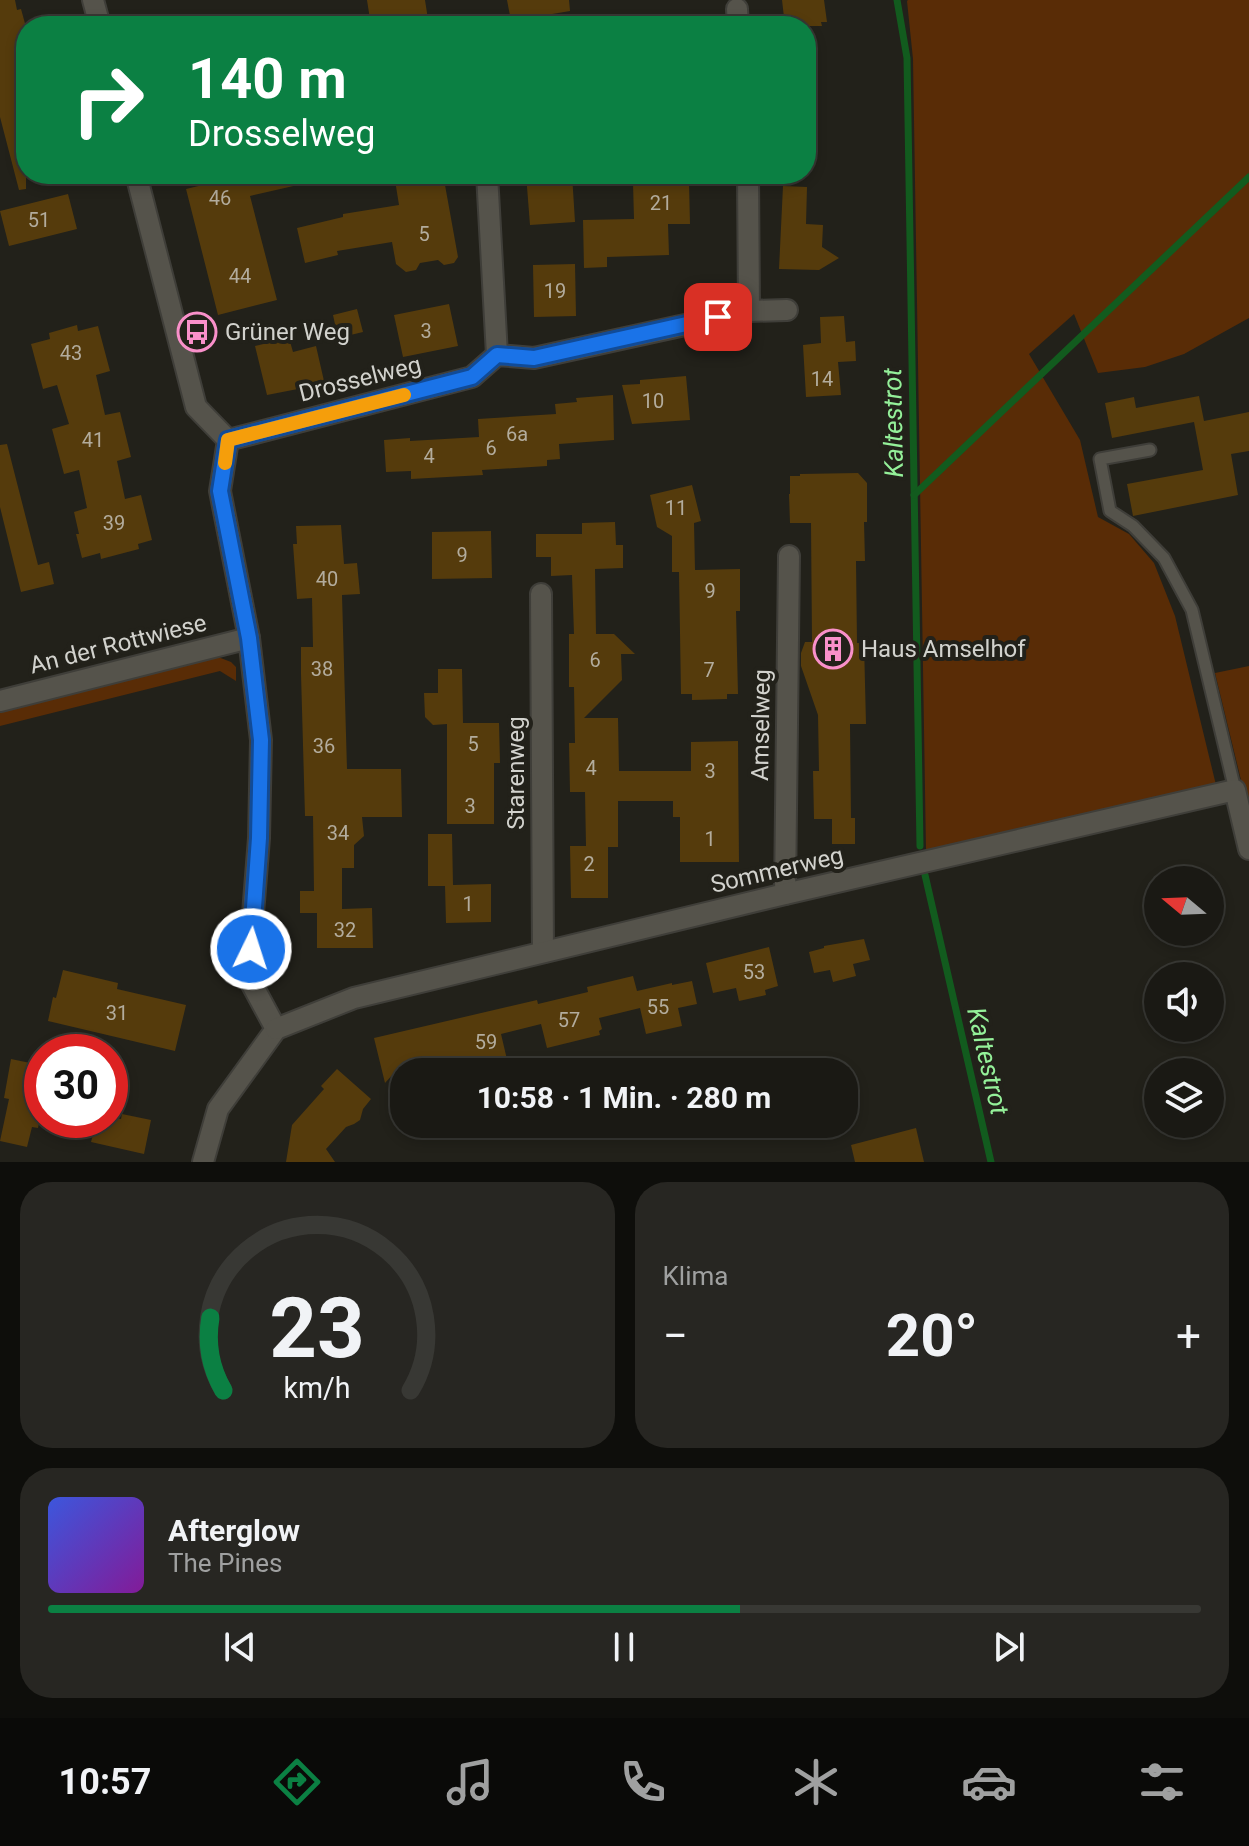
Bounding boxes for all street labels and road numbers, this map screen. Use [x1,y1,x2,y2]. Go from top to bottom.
street label: Drosselweg [296,350,424,408]
street label: An der Rottwiese [27,609,209,679]
street label: Amselweg [746,669,776,781]
street label: Starenweg [502,716,530,830]
street label: Sommerweg [708,841,846,899]

